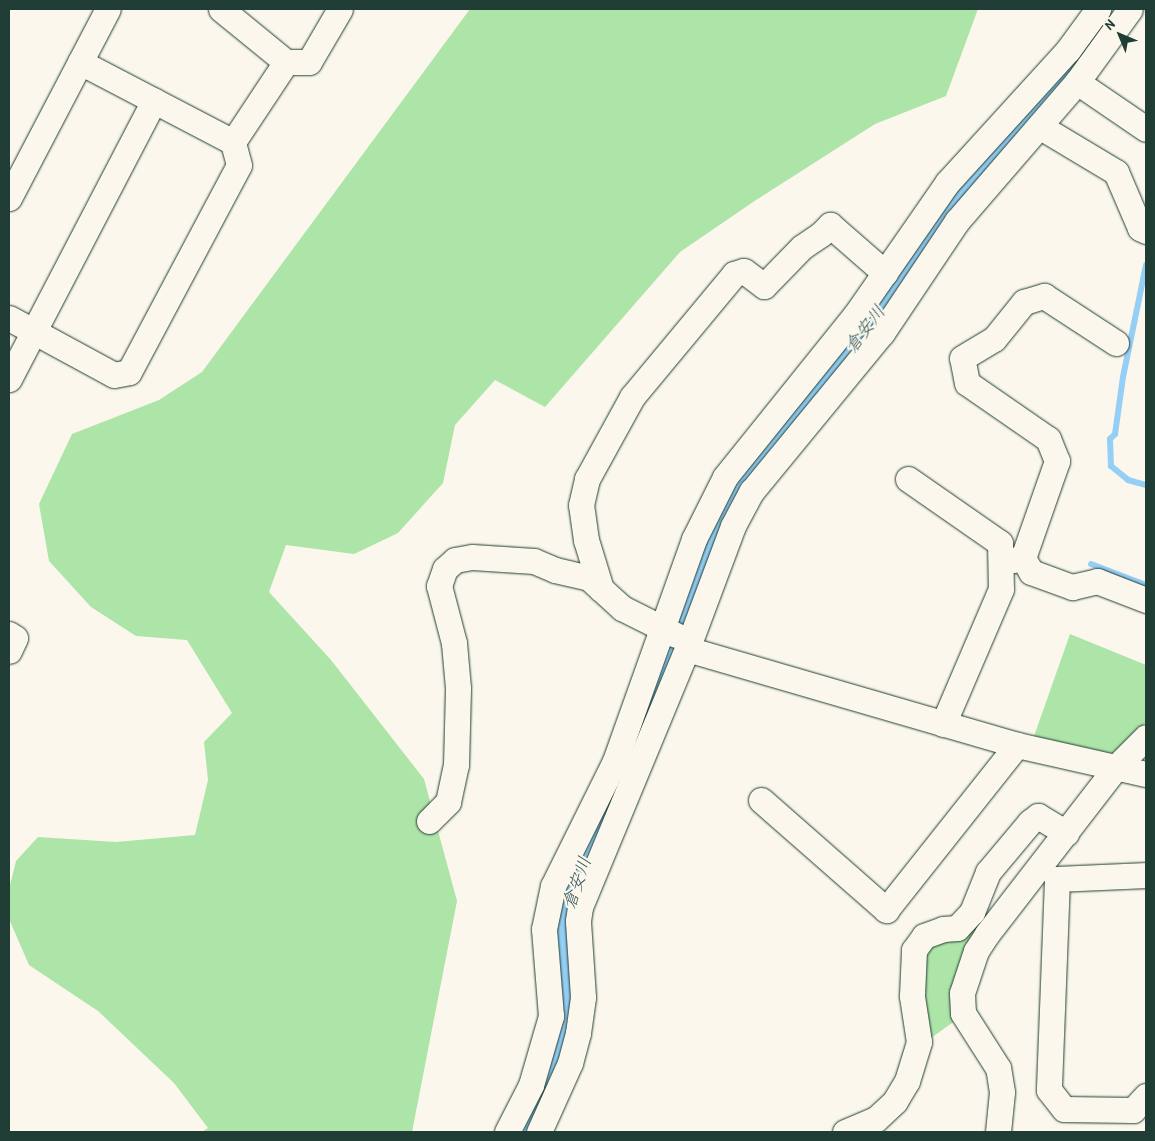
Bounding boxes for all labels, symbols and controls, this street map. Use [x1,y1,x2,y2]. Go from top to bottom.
north arrow [1095,10,1145,60]
text: N [1100,15,1118,33]
water label: 倉安川 [840,301,890,357]
water label: 倉安川 [558,854,596,912]

